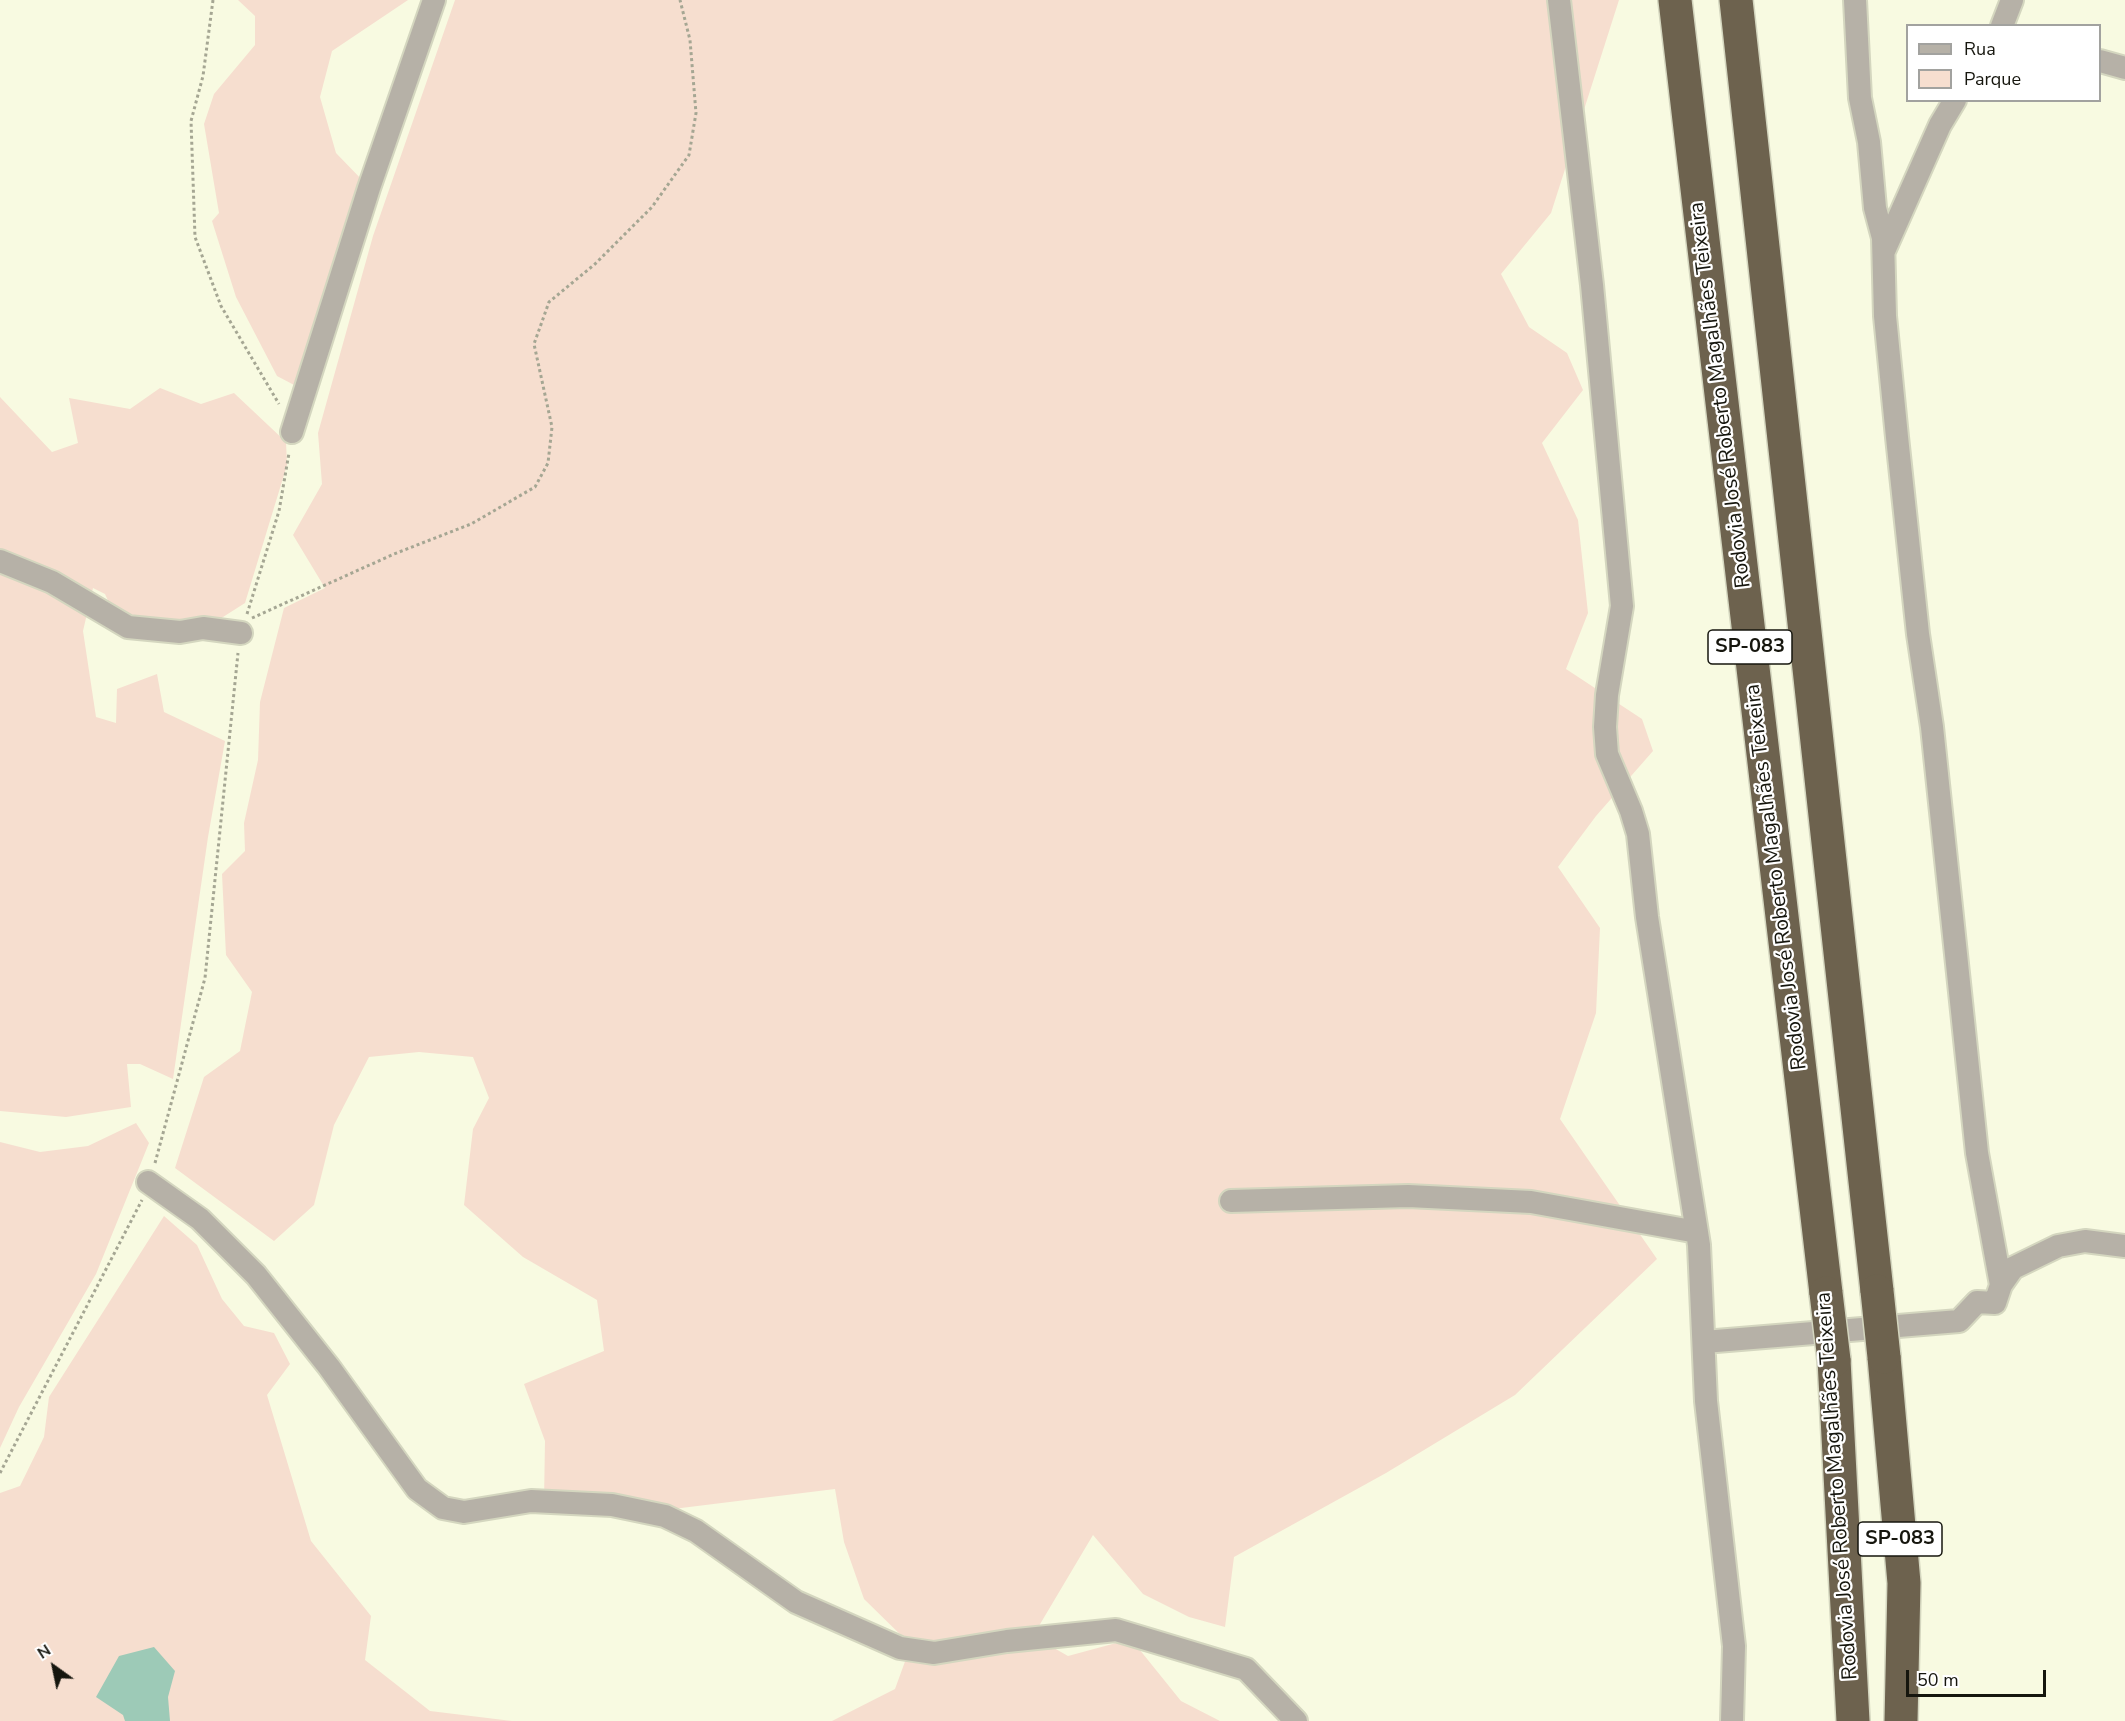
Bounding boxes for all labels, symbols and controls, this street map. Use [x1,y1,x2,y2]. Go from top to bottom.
legend [1906,24,2101,102]
text: Rua [1964,37,1996,61]
text: Parque [1964,67,2021,91]
street label: Rodovia José Roberto Magalhães Teixeira [1685,201,1757,589]
road number: SP-083 [1708,630,1792,664]
street label: Rodovia José Roberto Magalhães Teixeira [1741,683,1813,1071]
street label: Rodovia José Roberto Magalhães Teixeira [1812,1291,1864,1681]
road number: SP-083 [1858,1522,1942,1556]
north arrow [24,1637,84,1697]
text: N [33,1639,55,1664]
scale bar [1909,1658,2048,1696]
text: 50 m [1917,1668,1959,1692]

